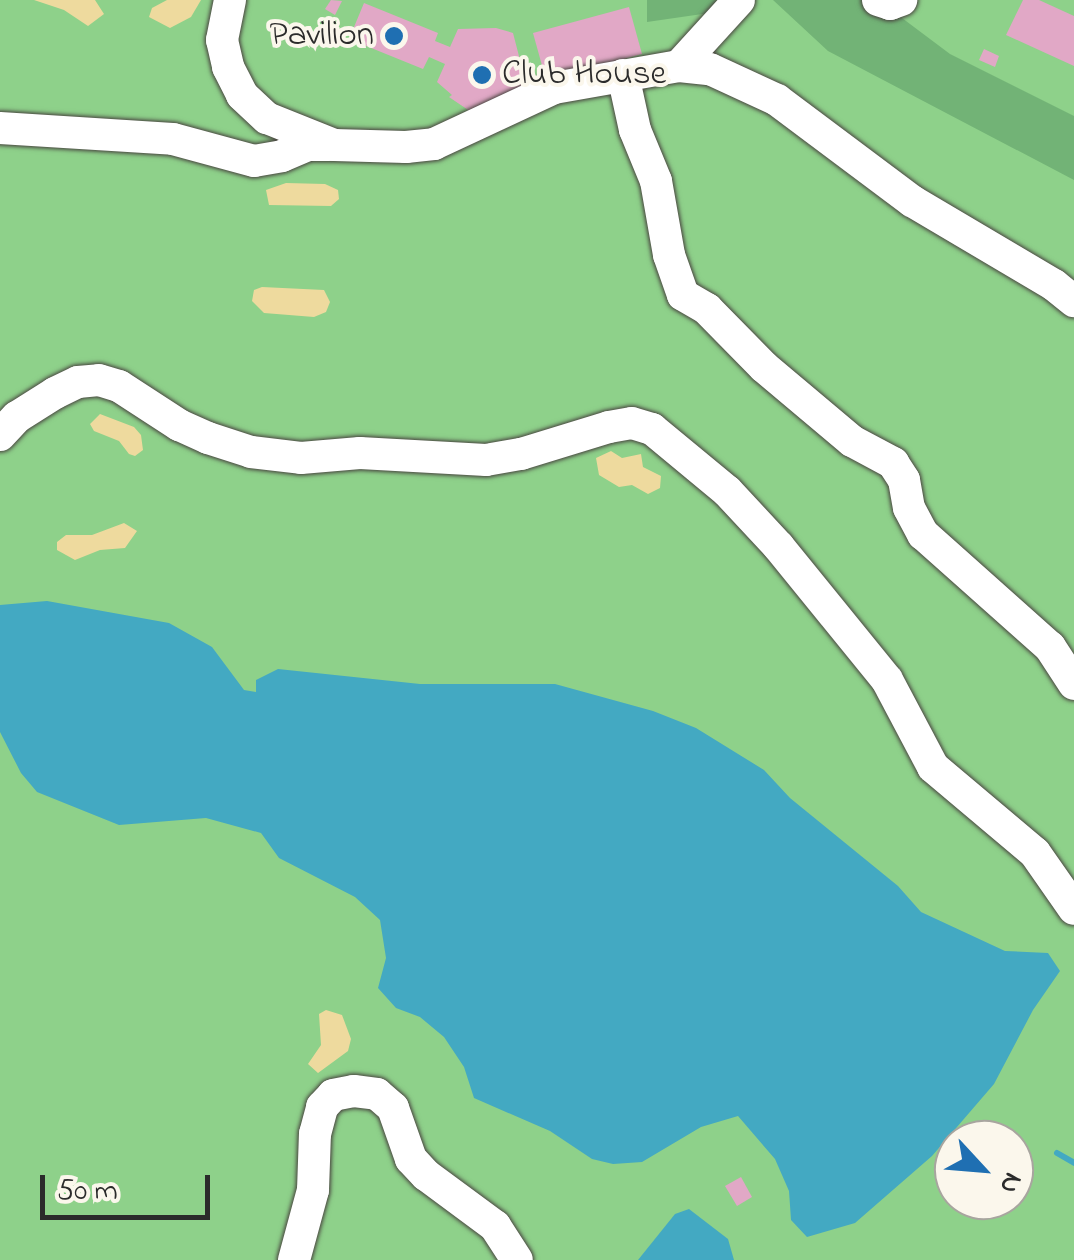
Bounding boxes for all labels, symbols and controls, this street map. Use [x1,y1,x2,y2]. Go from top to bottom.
place label: Pavilion [269,15,374,57]
marker: Pavilion [383,25,405,47]
place label: Club House [502,54,666,96]
marker: Club House [471,64,493,86]
north arrow [934,1120,1034,1220]
scale bar [45,1155,215,1217]
text: N [987,1165,1032,1200]
text: 50 m [57,1170,118,1214]

